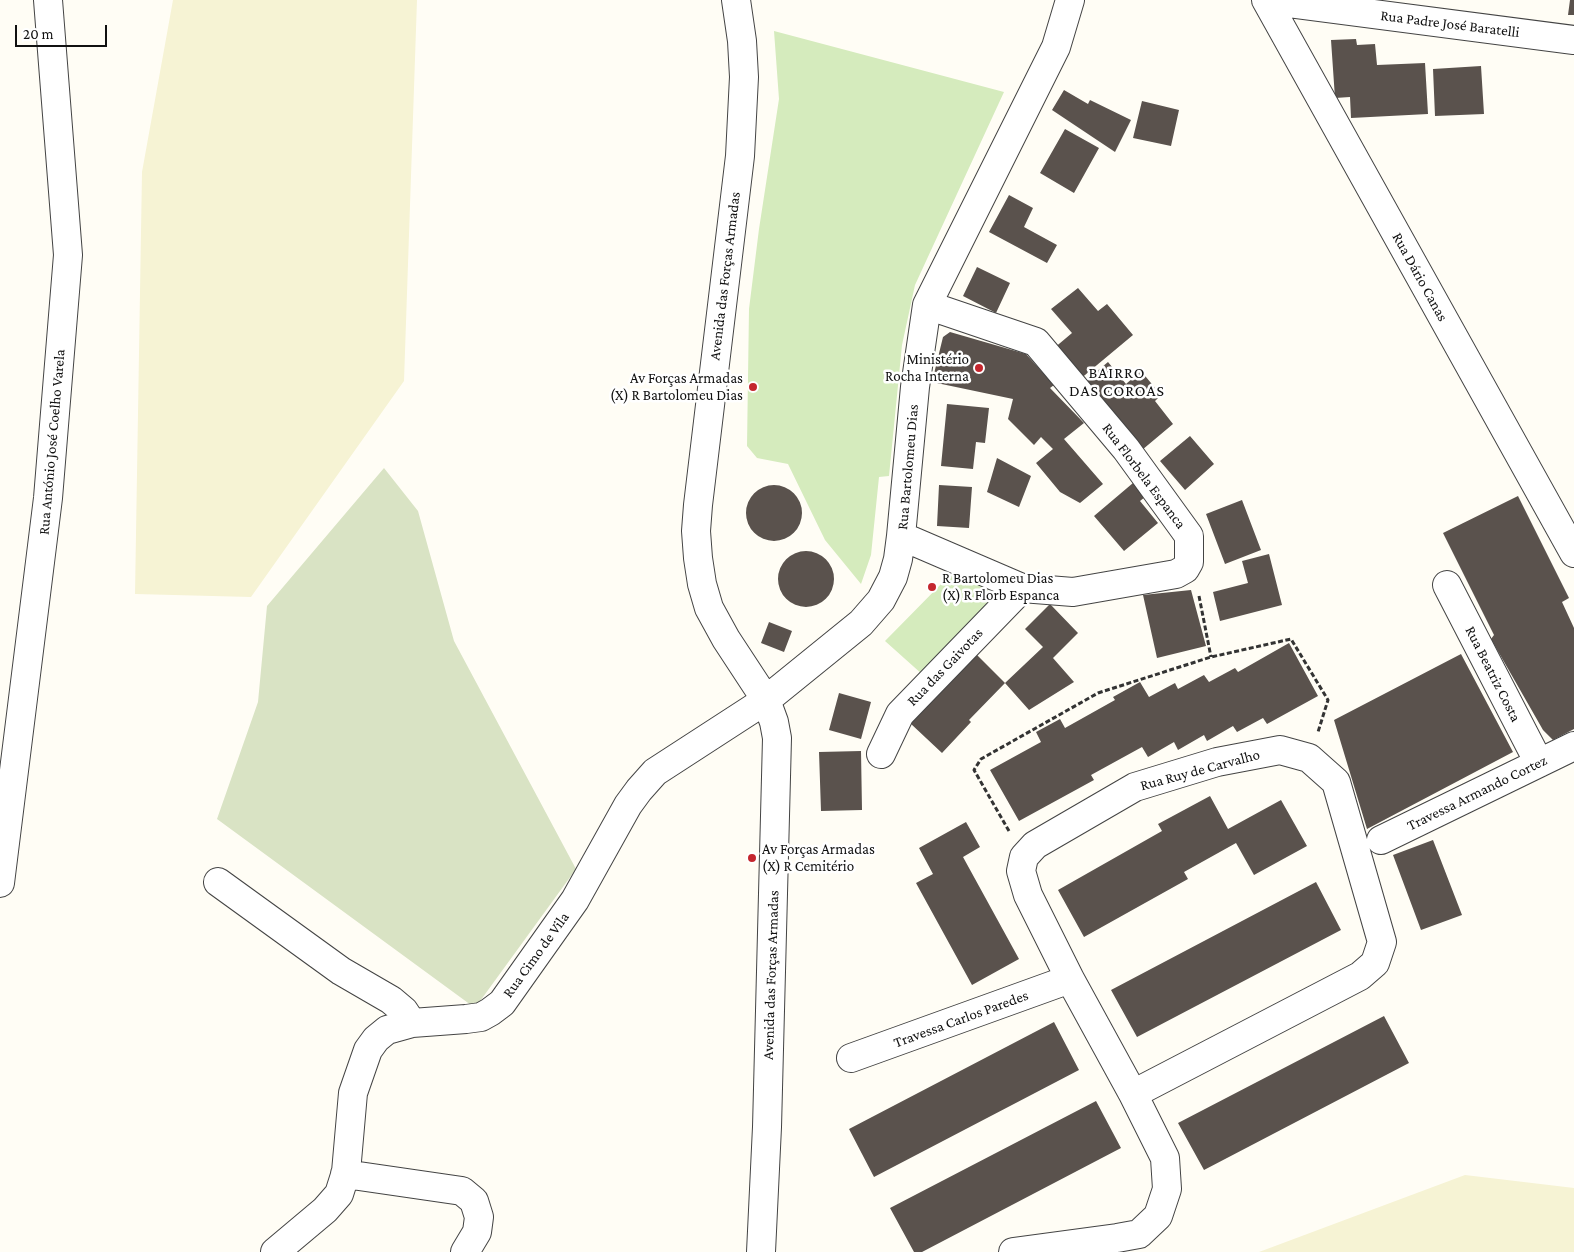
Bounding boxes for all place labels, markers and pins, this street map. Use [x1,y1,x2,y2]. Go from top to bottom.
place label: Ministério Rocha Interna [885,350,969,385]
marker: Ministério Rocha Interna [973,362,985,374]
place label: Av Forças Armadas (X) R Bartolomeu Dias [610,369,743,404]
marker: Av Forças Armadas (X) R Bartolomeu Dias [747,381,759,393]
place label: R Bartolomeu Dias (X) R Florb Espanca [942,569,1059,604]
marker: R Bartolomeu Dias (X) R Florb Espanca [926,581,938,593]
place label: Av Forças Armadas (X) R Cemitério [762,840,875,875]
marker: Av Forças Armadas (X) R Cemitério [746,852,758,864]

